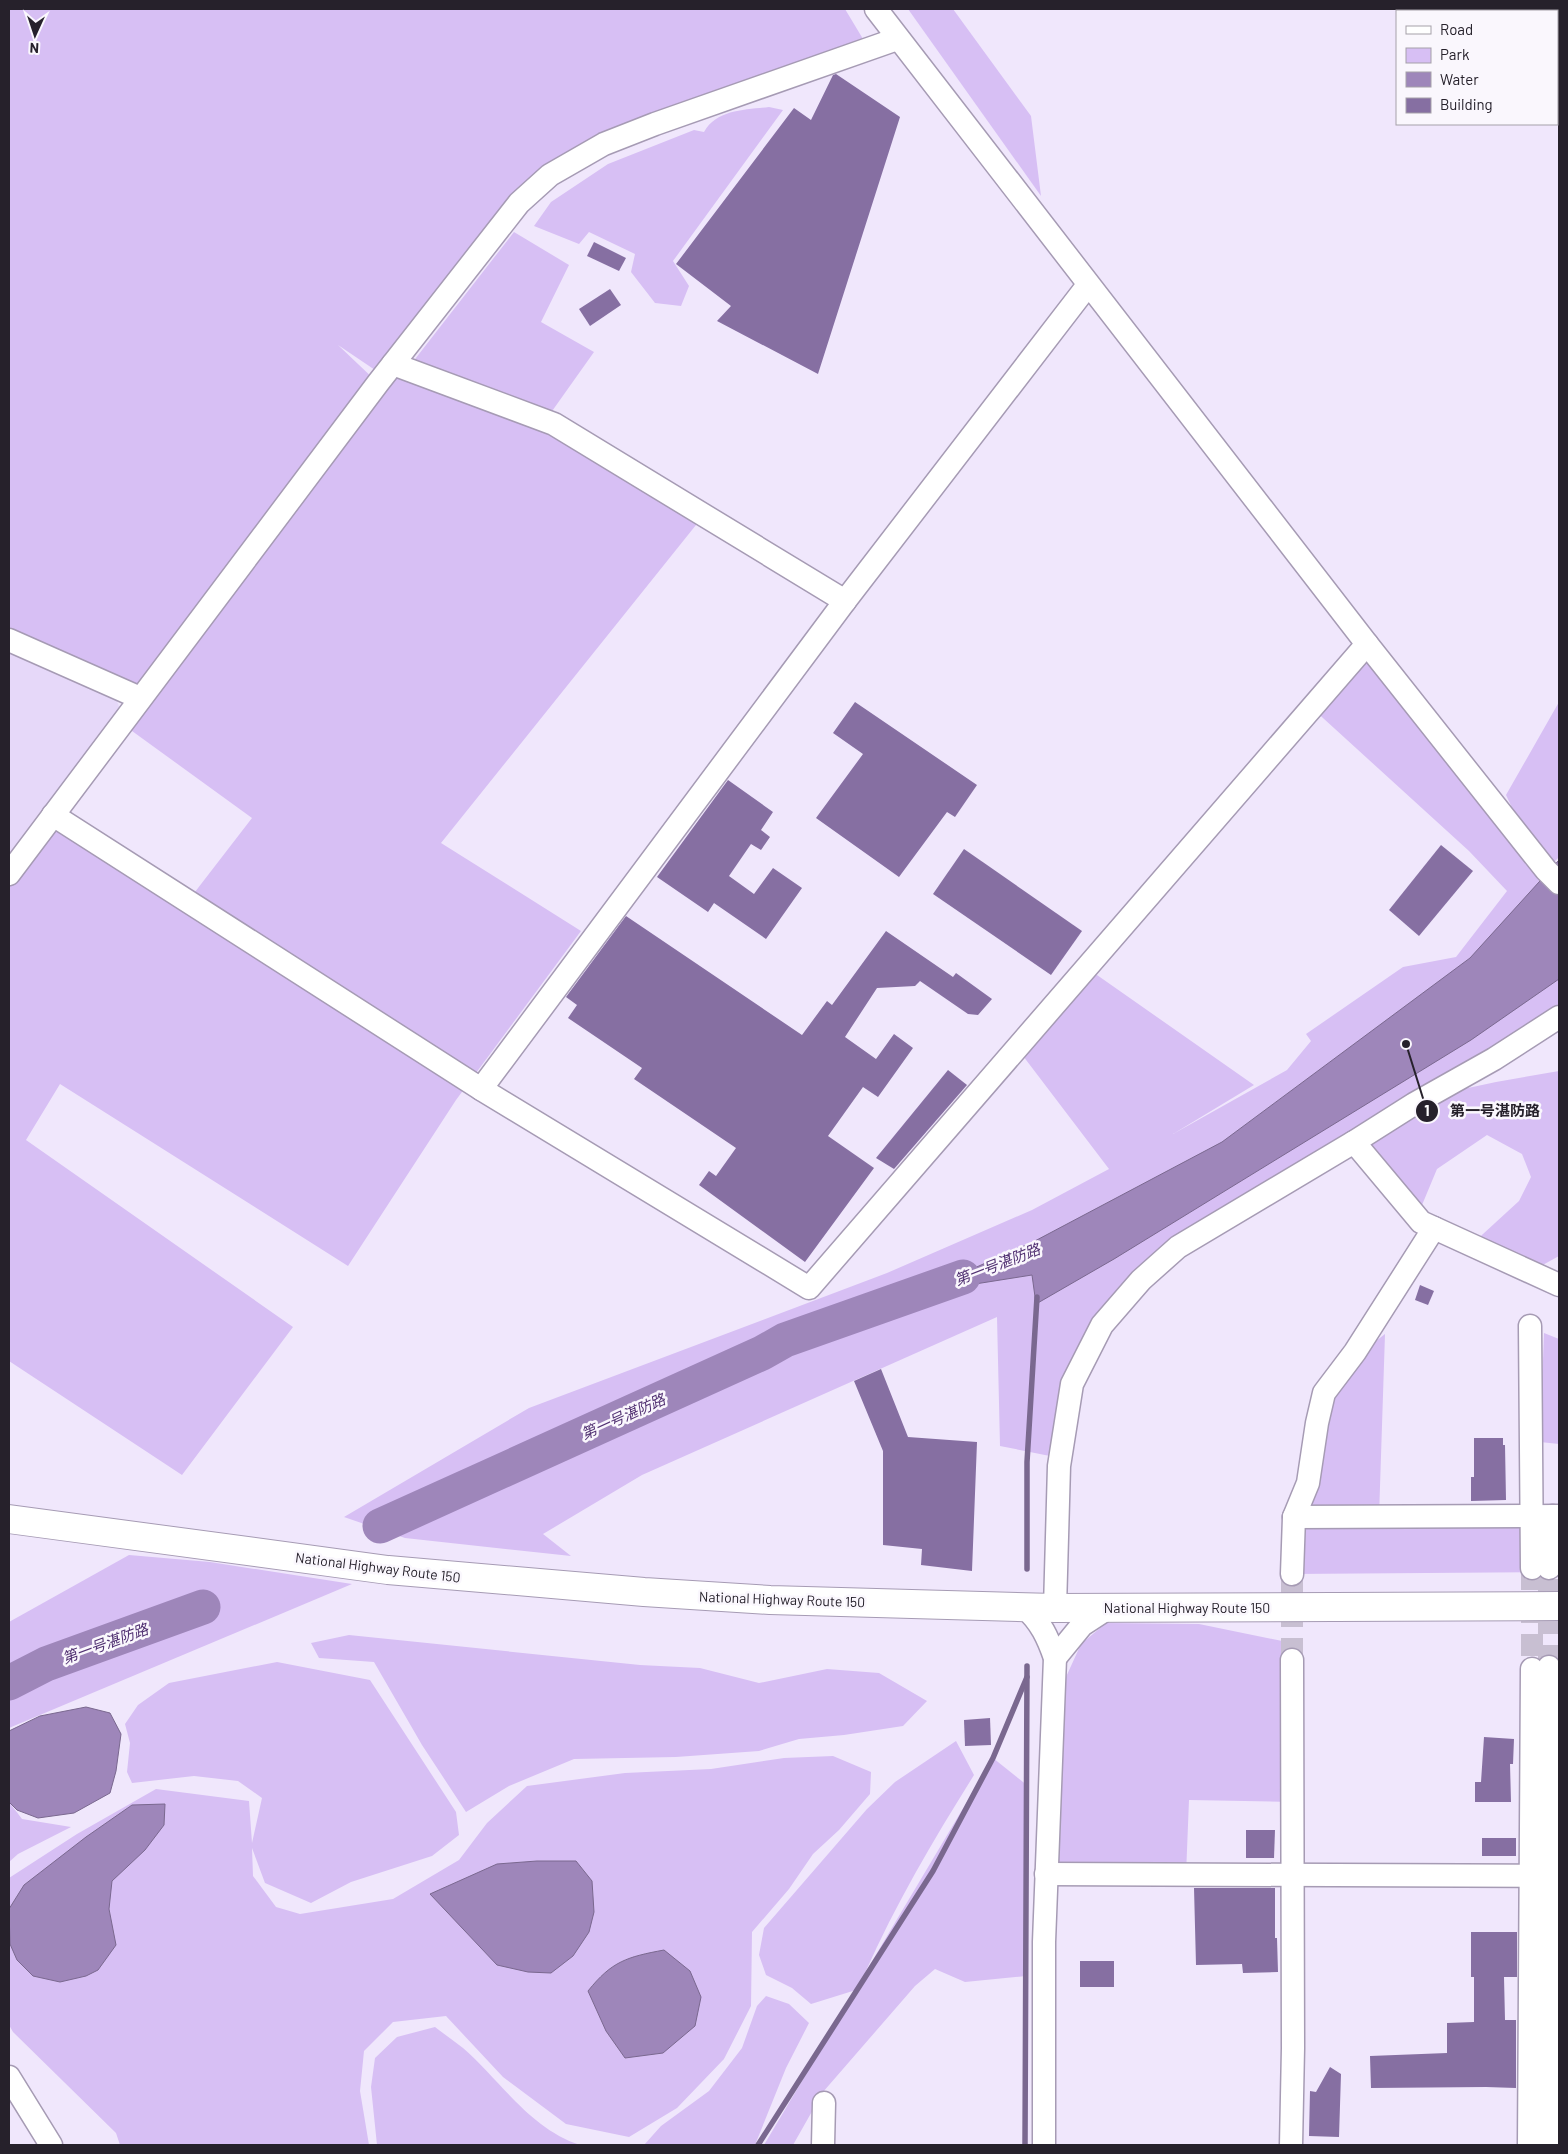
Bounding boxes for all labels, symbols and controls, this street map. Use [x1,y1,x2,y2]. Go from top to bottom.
north arrow [10,10,60,60]
legend [1396,10,1558,125]
text: Road [1440,20,1473,38]
text: N [29,40,39,57]
text: Park [1440,45,1470,63]
text: Water [1440,70,1479,88]
text: Building [1440,95,1493,113]
callout: 第一号湛防路 [1415,1096,1550,1126]
text: 1 [1424,1101,1430,1119]
text: 第一号湛防路 [1450,1101,1540,1119]
water label: 第一号湛防路 [952,1239,1044,1289]
water label: 第一号湛防路 [578,1389,670,1443]
street label: National Highway Route 150 [294,1548,462,1586]
street label: National Highway Route 150 [699,1588,865,1610]
street label: National Highway Route 150 [1104,1599,1270,1616]
water label: 第一号湛防路 [60,1618,152,1667]

